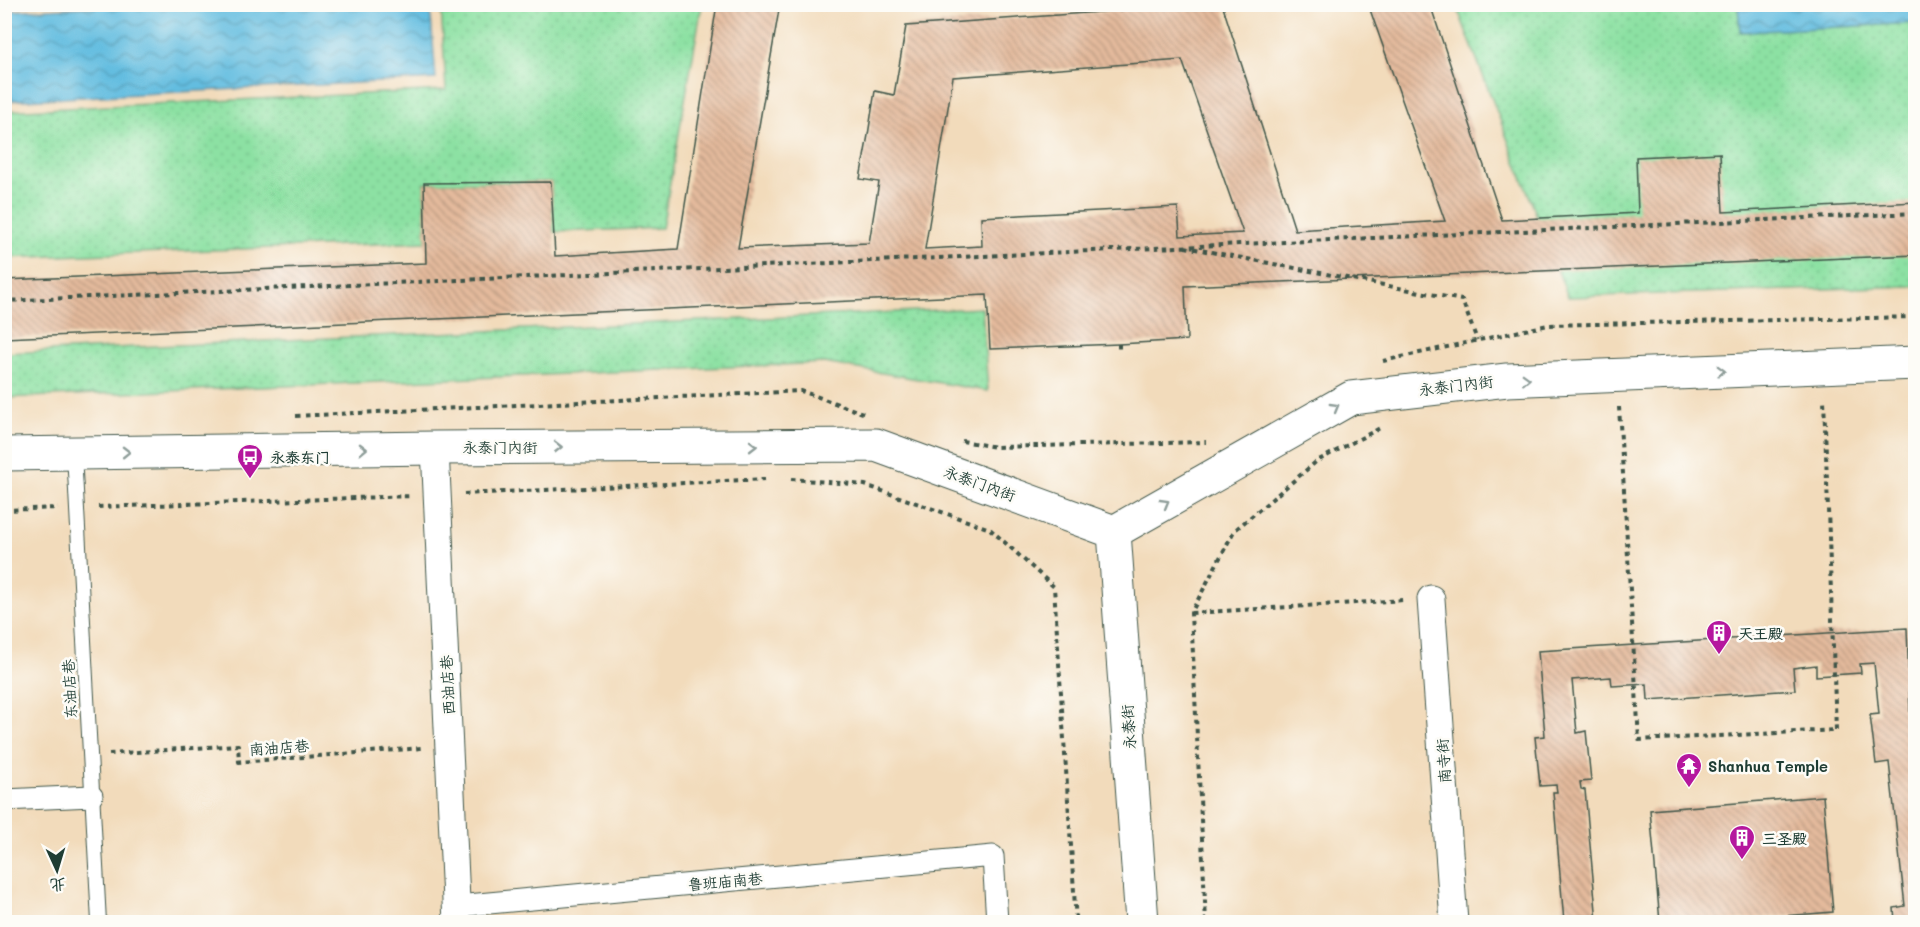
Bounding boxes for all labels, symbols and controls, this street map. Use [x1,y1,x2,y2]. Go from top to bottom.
one-way arrow [1716,364,1725,377]
street label: 永泰门内街 [1418,371,1494,399]
one-way arrow [1522,372,1531,385]
one-way arrow [1328,403,1339,414]
street label: 永泰门内街 [462,437,538,457]
one-way arrow [748,440,757,452]
one-way arrow [553,441,562,453]
bus stop icon: 永泰东门 [235,442,265,480]
one-way arrow [358,443,367,455]
one-way arrow [121,446,130,458]
place label: 永泰东门 [270,447,330,467]
street label: 永泰门内街 [941,461,1019,505]
one-way arrow [1159,499,1169,511]
building icon: 天王殿 [1704,618,1734,656]
place label: 天王殿 [1738,623,1783,643]
street label: 西油店巷 [435,655,459,715]
street label: 东油店巷 [57,659,81,719]
street label: 永泰街 [1116,704,1140,750]
street label: 南油店巷 [248,735,310,759]
street label: 南寺街 [1431,738,1455,784]
temple icon: Shanhua Temple [1674,751,1704,789]
place label: Shanhua Temple [1708,756,1828,776]
building icon: 三圣殿 [1727,823,1757,861]
place label: 三圣殿 [1762,828,1807,848]
north arrow [27,840,87,900]
street label: 鲁班庙南巷 [687,868,763,894]
text: 北 [49,874,67,896]

